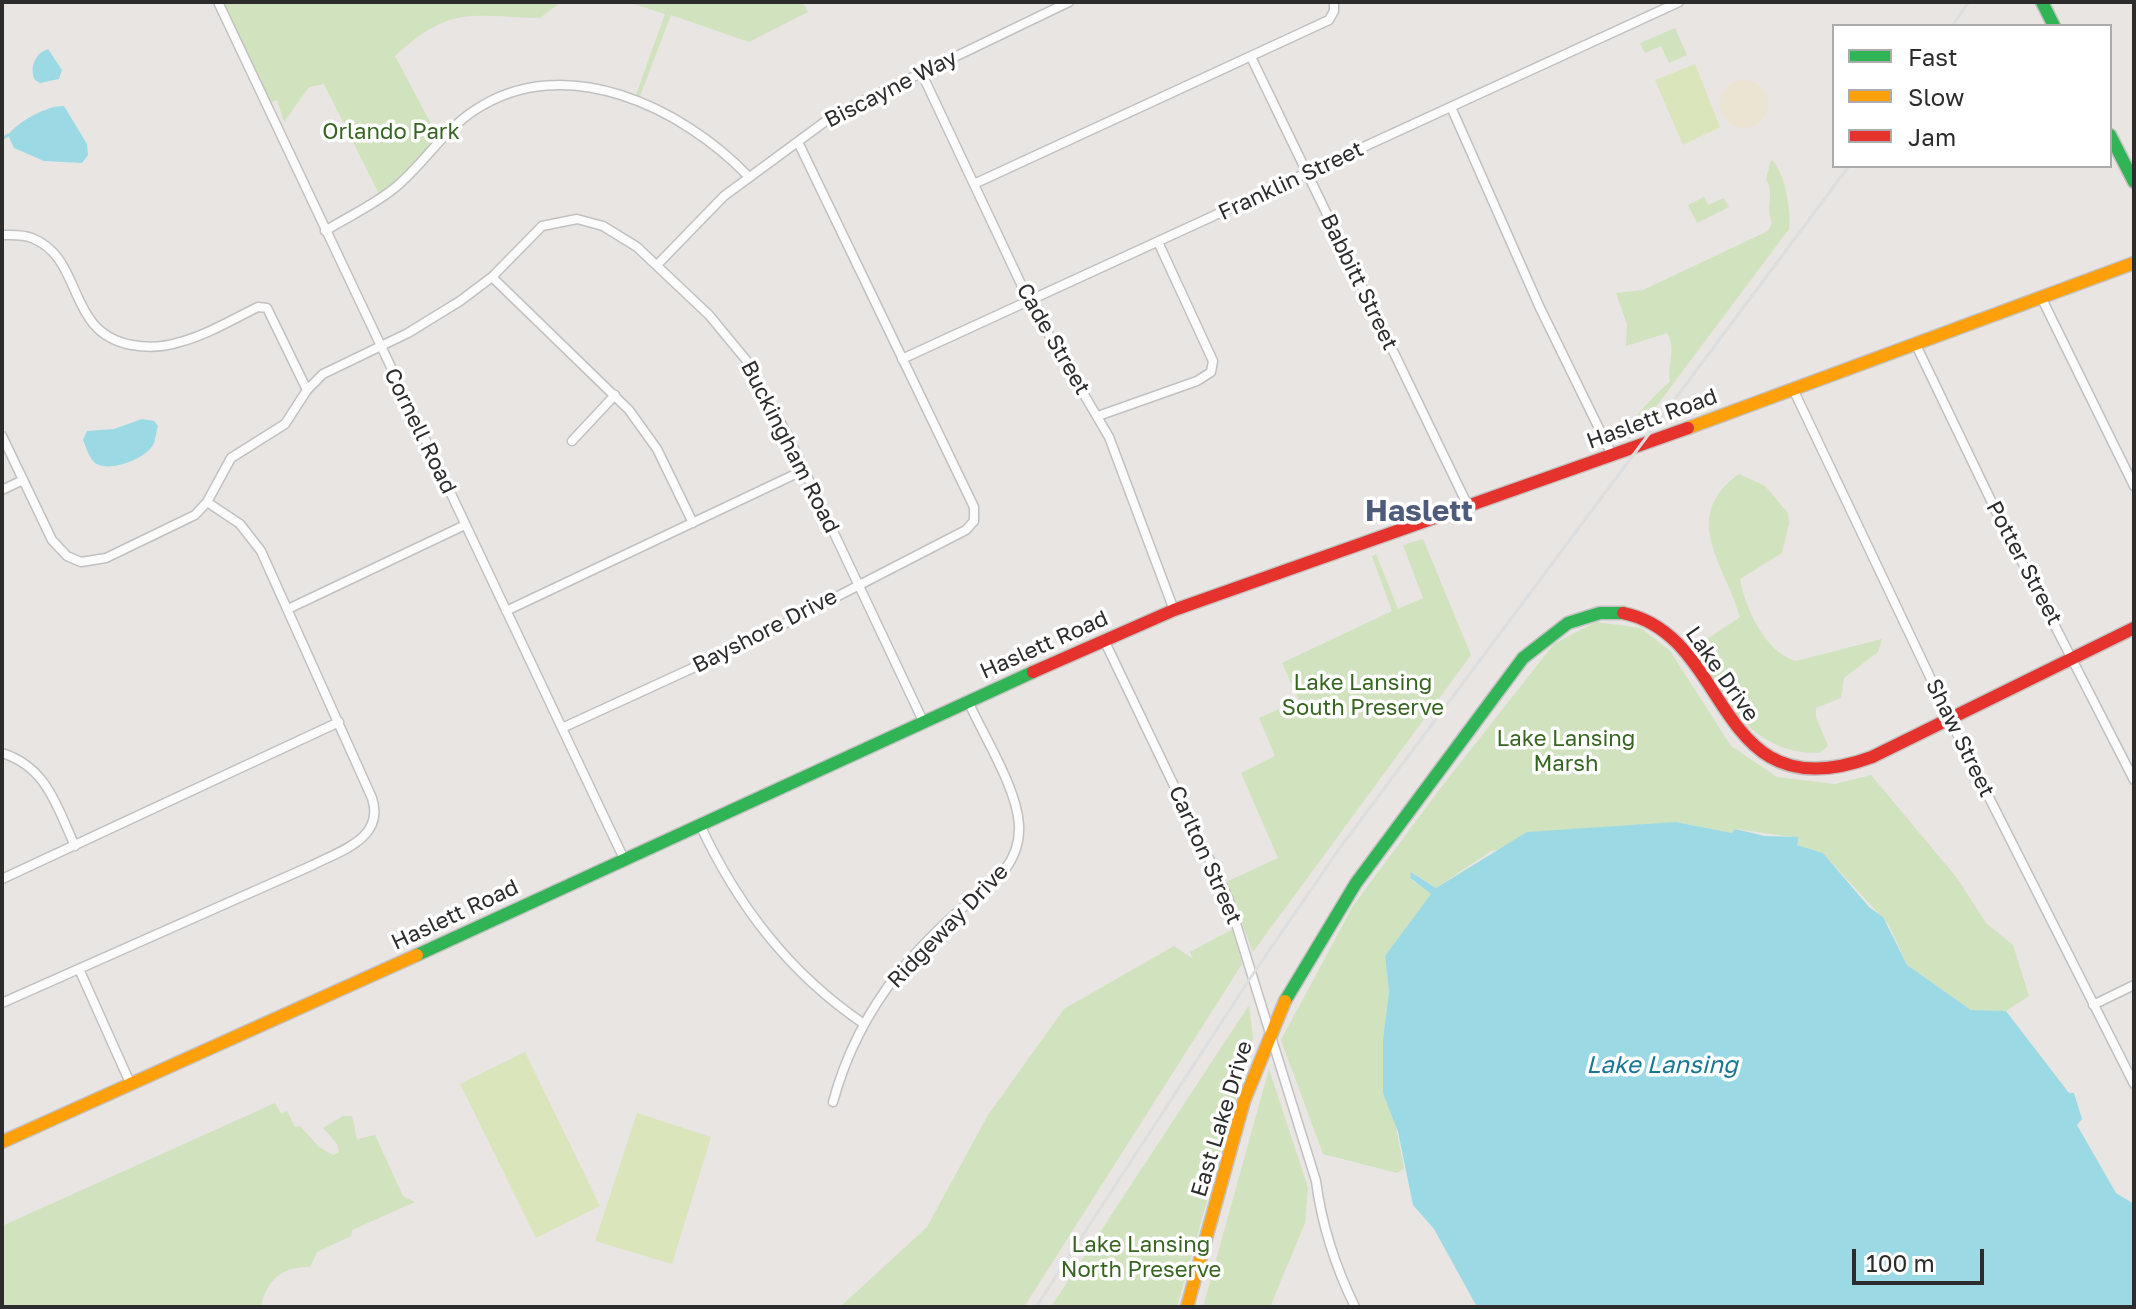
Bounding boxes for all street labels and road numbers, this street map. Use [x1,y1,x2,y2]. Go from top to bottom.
street label: Biscayne Way [820,44,962,134]
street label: Franklin Street [1214,136,1368,226]
street label: Babbitt Street [1315,210,1403,354]
street label: Cade Street [1010,279,1096,399]
street label: Buckingham Road [735,356,845,538]
street label: Cornell Road [378,364,462,498]
street label: Haslett Road [1583,383,1721,455]
street label: Potter Street [1980,496,2068,630]
street label: Bayshore Drive [688,583,842,679]
street label: Haslett Road [976,605,1112,685]
street label: Lake Drive [1680,621,1764,727]
street label: Shaw Street [1920,675,2000,801]
street label: Carlton Street [1163,782,1247,928]
street label: Ridgeway Drive [882,859,1014,993]
street label: Haslett Road [387,874,523,956]
street label: East Lake Drive [1186,1038,1258,1200]

